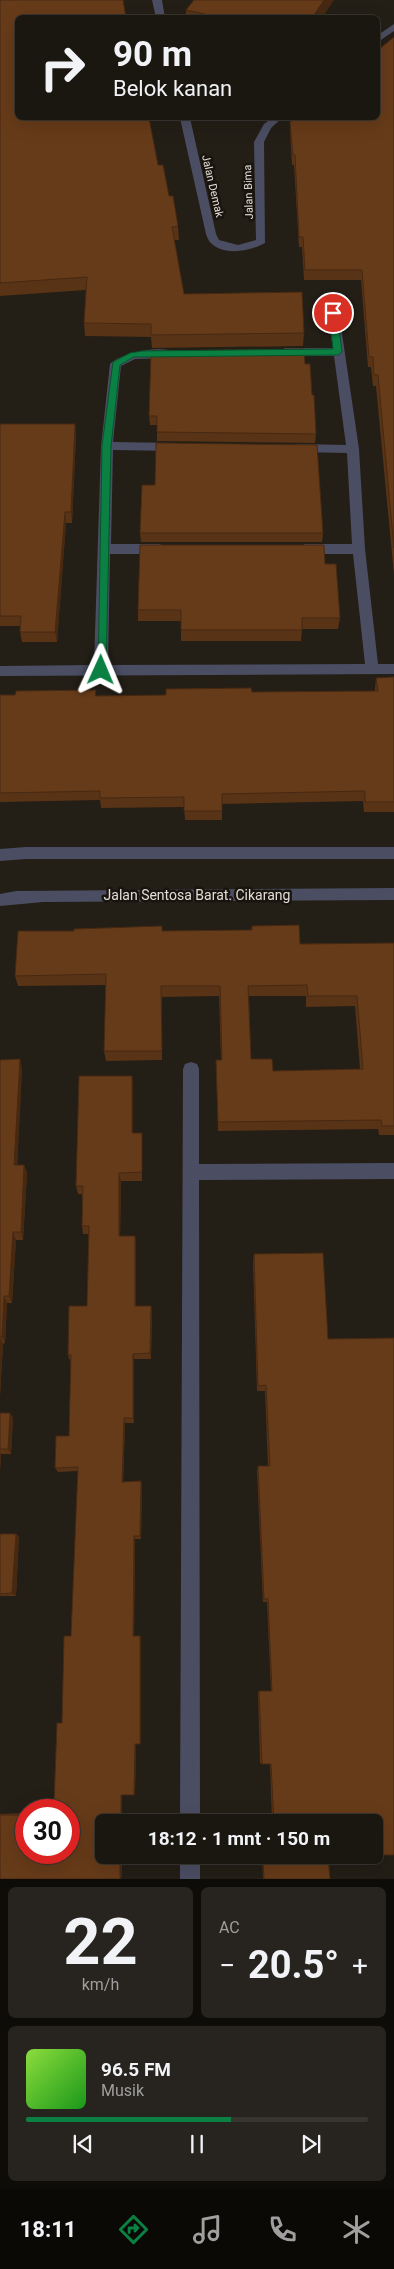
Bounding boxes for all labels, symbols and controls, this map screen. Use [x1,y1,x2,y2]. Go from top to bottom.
text: 90 m [113,34,192,75]
icon: right [30,35,95,100]
text: Belok kanan [113,76,232,101]
street label: Jalan Demak [199,154,226,219]
street label: Jalan Bima [241,164,256,220]
pin [312,292,354,334]
icon: arrive [319,299,347,327]
position arrow [74,643,126,695]
street label: Jalan Sentosa Barat. Cikarang [104,887,290,903]
speed limit sign: 30 [15,1799,80,1864]
text: 18:12 · 1 mnt · 150 m [148,1827,330,1850]
text: 22 [63,1904,138,1980]
text: AC [219,1918,240,1937]
text: 20.5° [248,1943,339,1987]
text: − [219,1949,235,1982]
text: + [352,1949,368,1982]
text: km/h [82,1975,119,1994]
text: 96.5 FM [101,2058,171,2081]
text: Musik [101,2081,144,2100]
icon: previous [69,2130,97,2158]
icon: pause [183,2130,211,2158]
icon: next [297,2130,325,2158]
icon: directions [116,2212,151,2247]
icon: music [190,2212,225,2247]
icon: phone [265,2212,300,2247]
icon: climate [339,2212,374,2247]
text: 18:11 [20,2217,76,2242]

